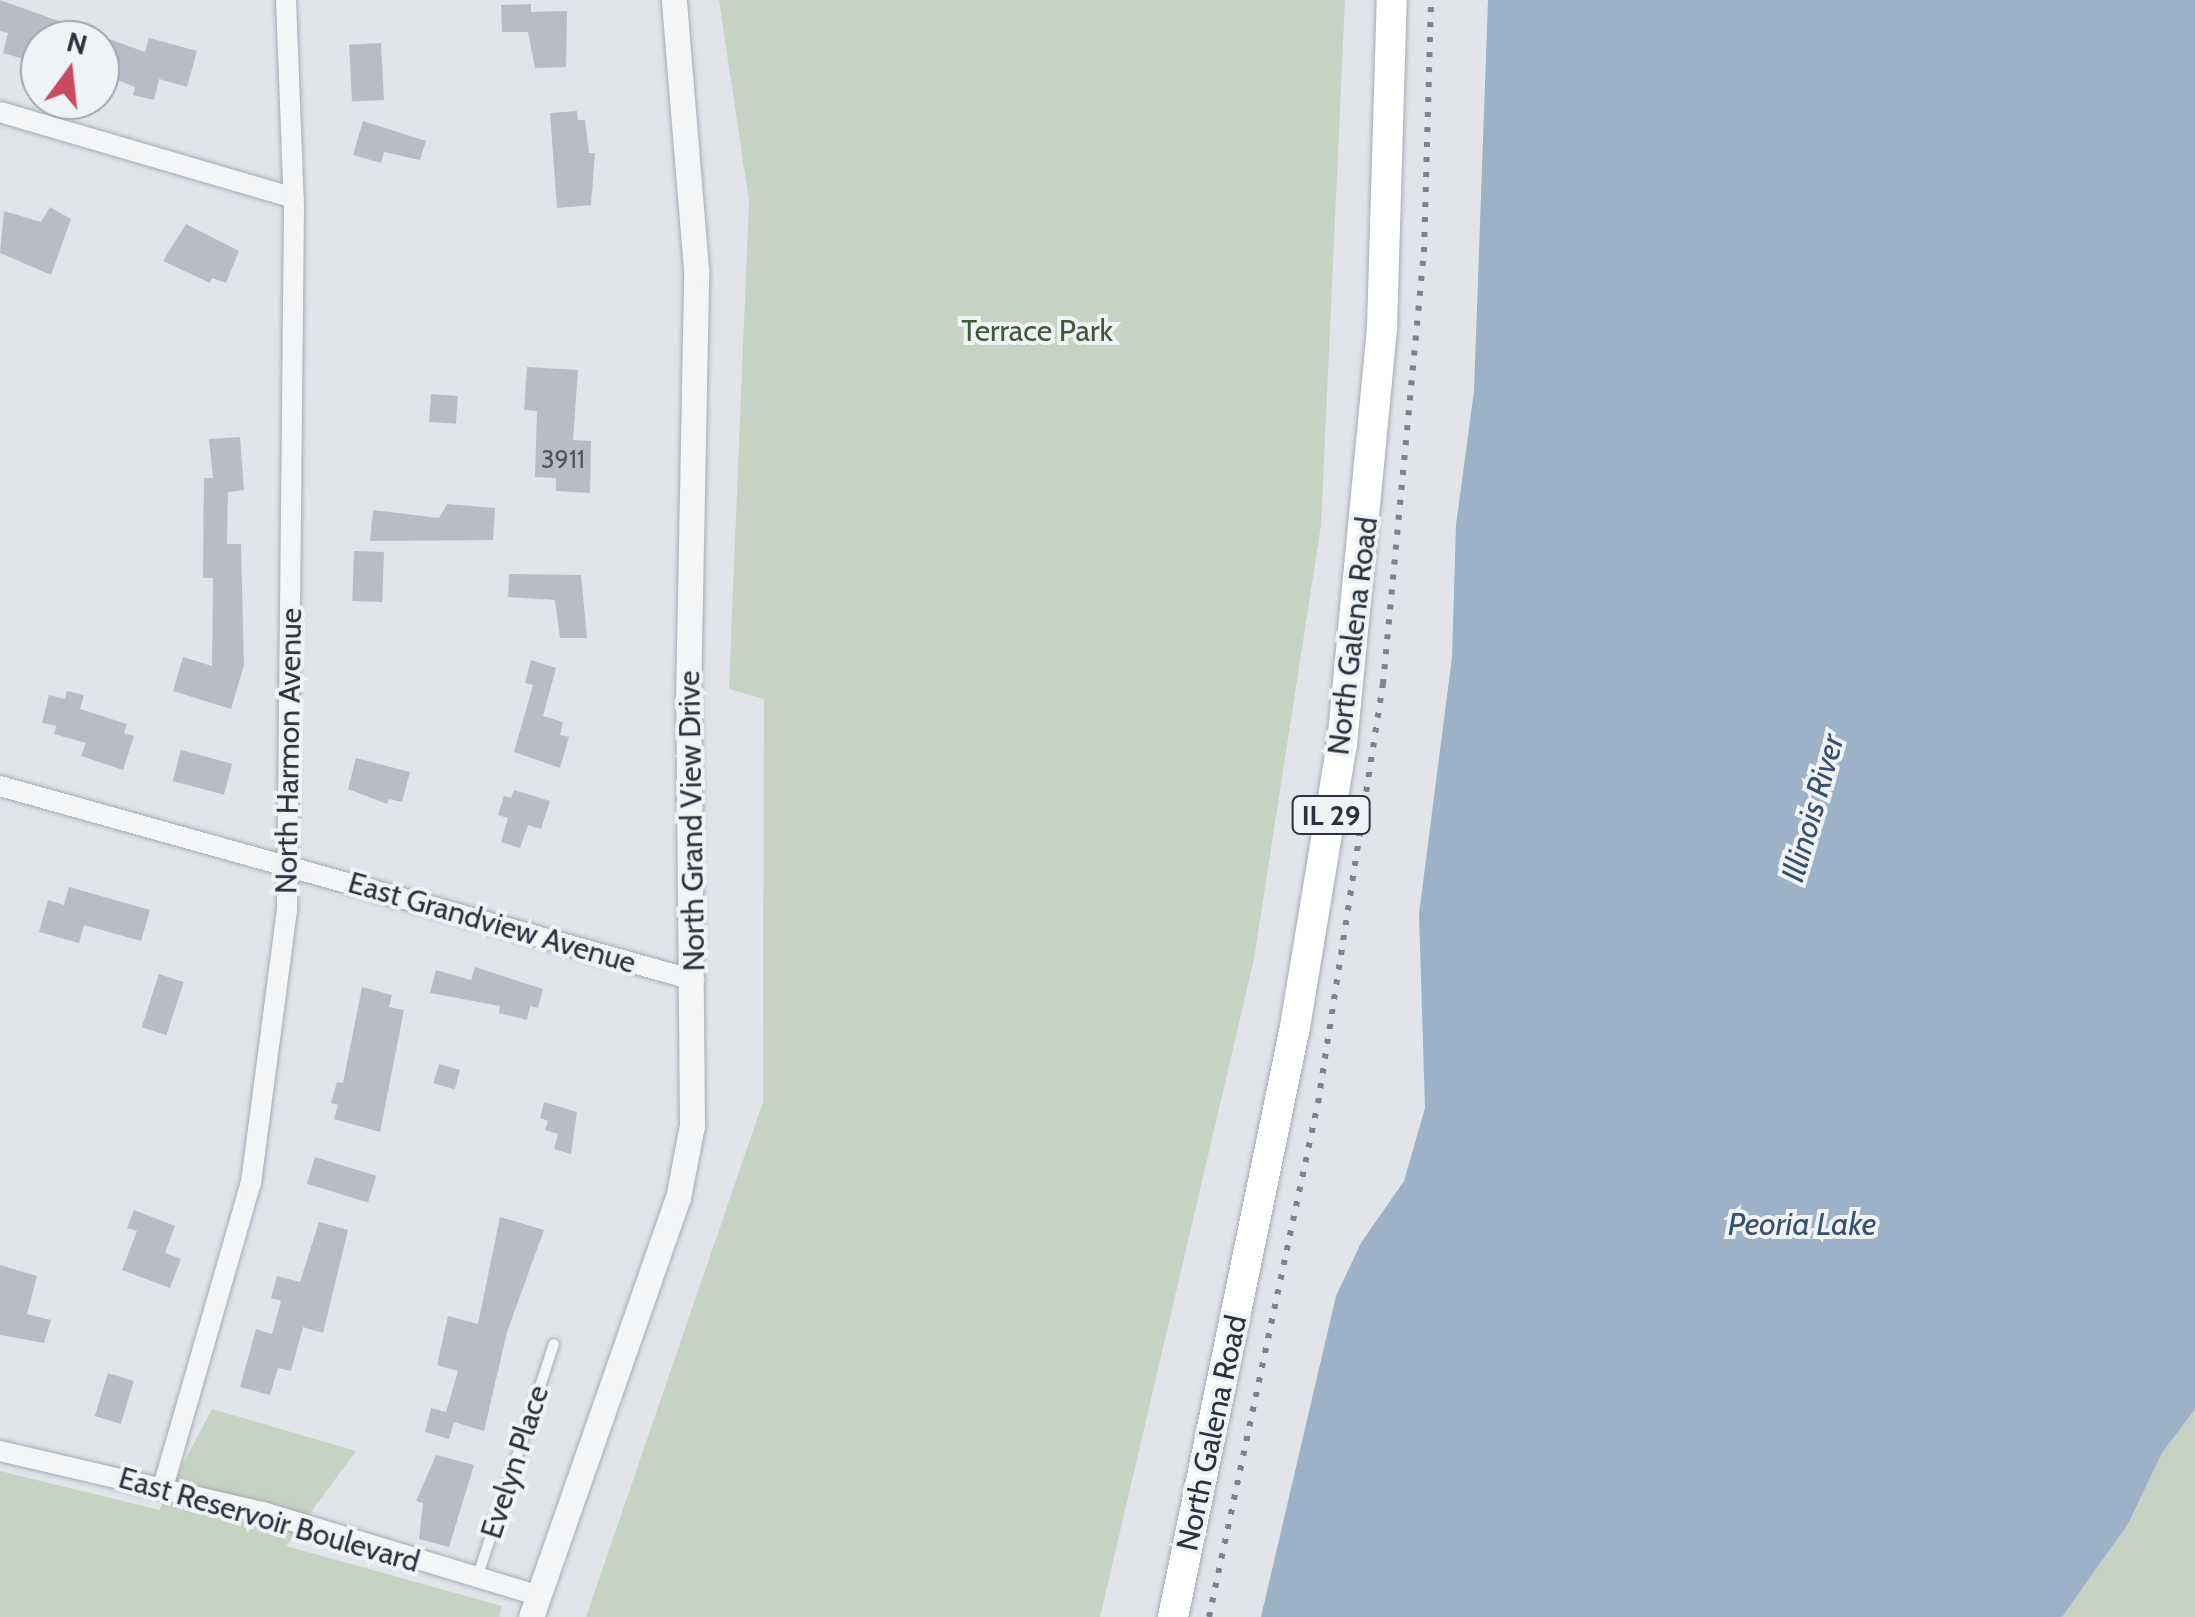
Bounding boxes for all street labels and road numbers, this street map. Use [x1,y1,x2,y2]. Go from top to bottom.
street label: North Galena Road [1321,515,1385,757]
street label: North Harmon Avenue [269,608,309,894]
street label: North Grand View Drive [671,670,713,972]
road number: IL 29 [1291,792,1371,838]
street label: East Grandview Avenue [344,865,640,981]
street label: North Galena Road [1169,1312,1255,1554]
street label: Evelyn Place [473,1381,557,1543]
street label: East Reservoir Boulevard [115,1460,423,1580]

